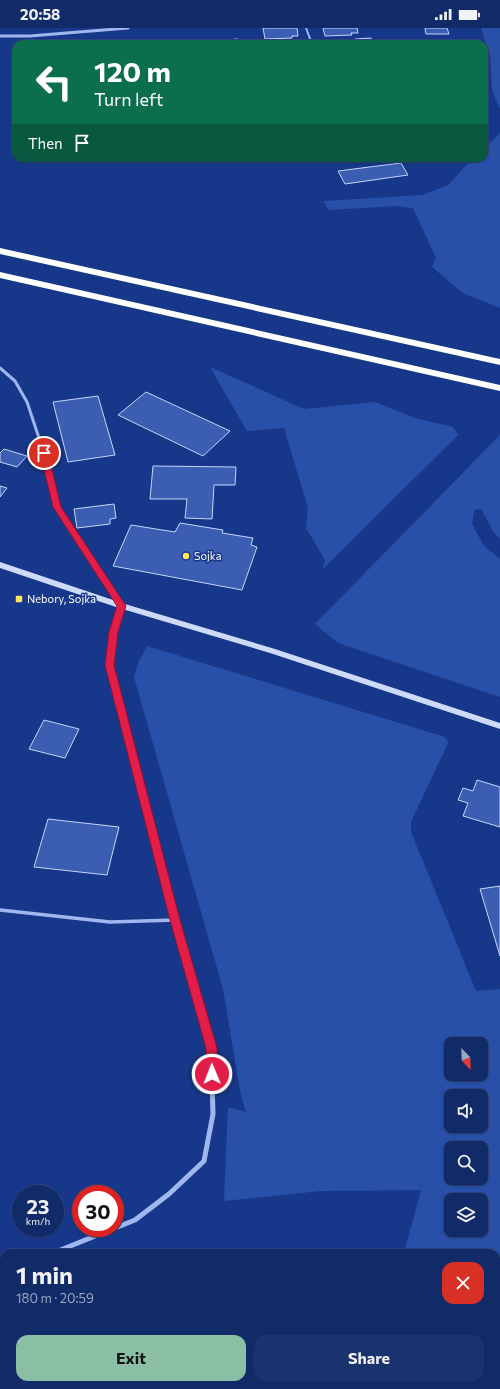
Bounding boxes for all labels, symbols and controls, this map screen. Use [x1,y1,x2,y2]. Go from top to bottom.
text: 20:58 [20,5,60,23]
text: 120 m [94,54,171,88]
icon: left [28,56,80,108]
text: Turn left [94,88,163,110]
icon: arrive [71,132,93,154]
text: Then [28,134,63,152]
pin [27,436,61,470]
icon: arrive [33,442,55,464]
place label: Sojka [194,549,222,562]
marker: Sojka [181,551,191,561]
place label: Nebory, Sojka [27,592,96,605]
marker: Nebory, Sojka [14,594,24,604]
north arrow [444,1037,488,1081]
map controls [444,1037,488,1237]
position arrow [191,1053,233,1095]
button: sound [444,1089,488,1133]
button: search [444,1141,488,1185]
speed limit sign: 30 [72,1185,124,1237]
button: layers [444,1193,488,1237]
text: 23 [26,1194,50,1218]
text: km/h [26,1215,50,1227]
text: 1 min [16,1260,73,1289]
button: close [442,1262,484,1304]
text: 180 m · 20:59 [16,1290,94,1306]
button: Exit [16,1335,246,1381]
button: Share [254,1335,484,1381]

